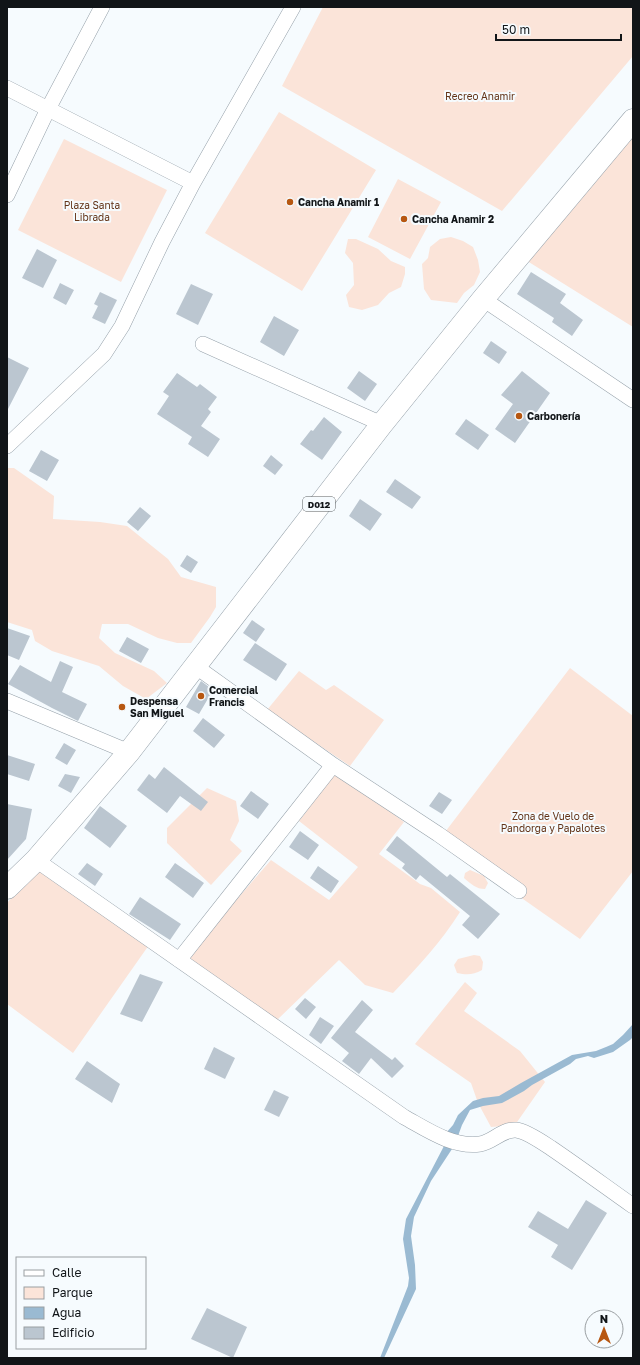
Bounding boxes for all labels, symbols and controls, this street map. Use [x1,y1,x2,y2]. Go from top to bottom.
scale bar [496,16,621,42]
text: 50 m [502,22,530,37]
park label: Recreo Anamir [445,90,515,102]
place label: Cancha Anamir 1 [298,196,379,208]
marker: Cancha Anamir 1 [285,197,295,207]
park label: Plaza Santa Librada [64,199,120,223]
place label: Cancha Anamir 2 [412,213,494,225]
marker: Cancha Anamir 2 [399,214,409,224]
place label: Carbonería [527,410,581,422]
marker: Carbonería [514,411,524,421]
road number: D012 [303,497,335,511]
place label: Comercial Francis [209,684,259,708]
marker: Comercial Francis [196,691,206,701]
place label: Despensa San Miguel [130,695,185,719]
marker: Despensa San Miguel [117,702,127,712]
park label: Zona de Vuelo de Pandorga y Papalotes [501,810,605,834]
legend [16,1257,146,1349]
text: Calle [52,1265,82,1280]
text: Parque [52,1285,93,1300]
text: Agua [52,1305,81,1320]
north arrow [584,1309,624,1349]
text: N [600,1312,608,1325]
text: Edificio [52,1325,94,1340]

